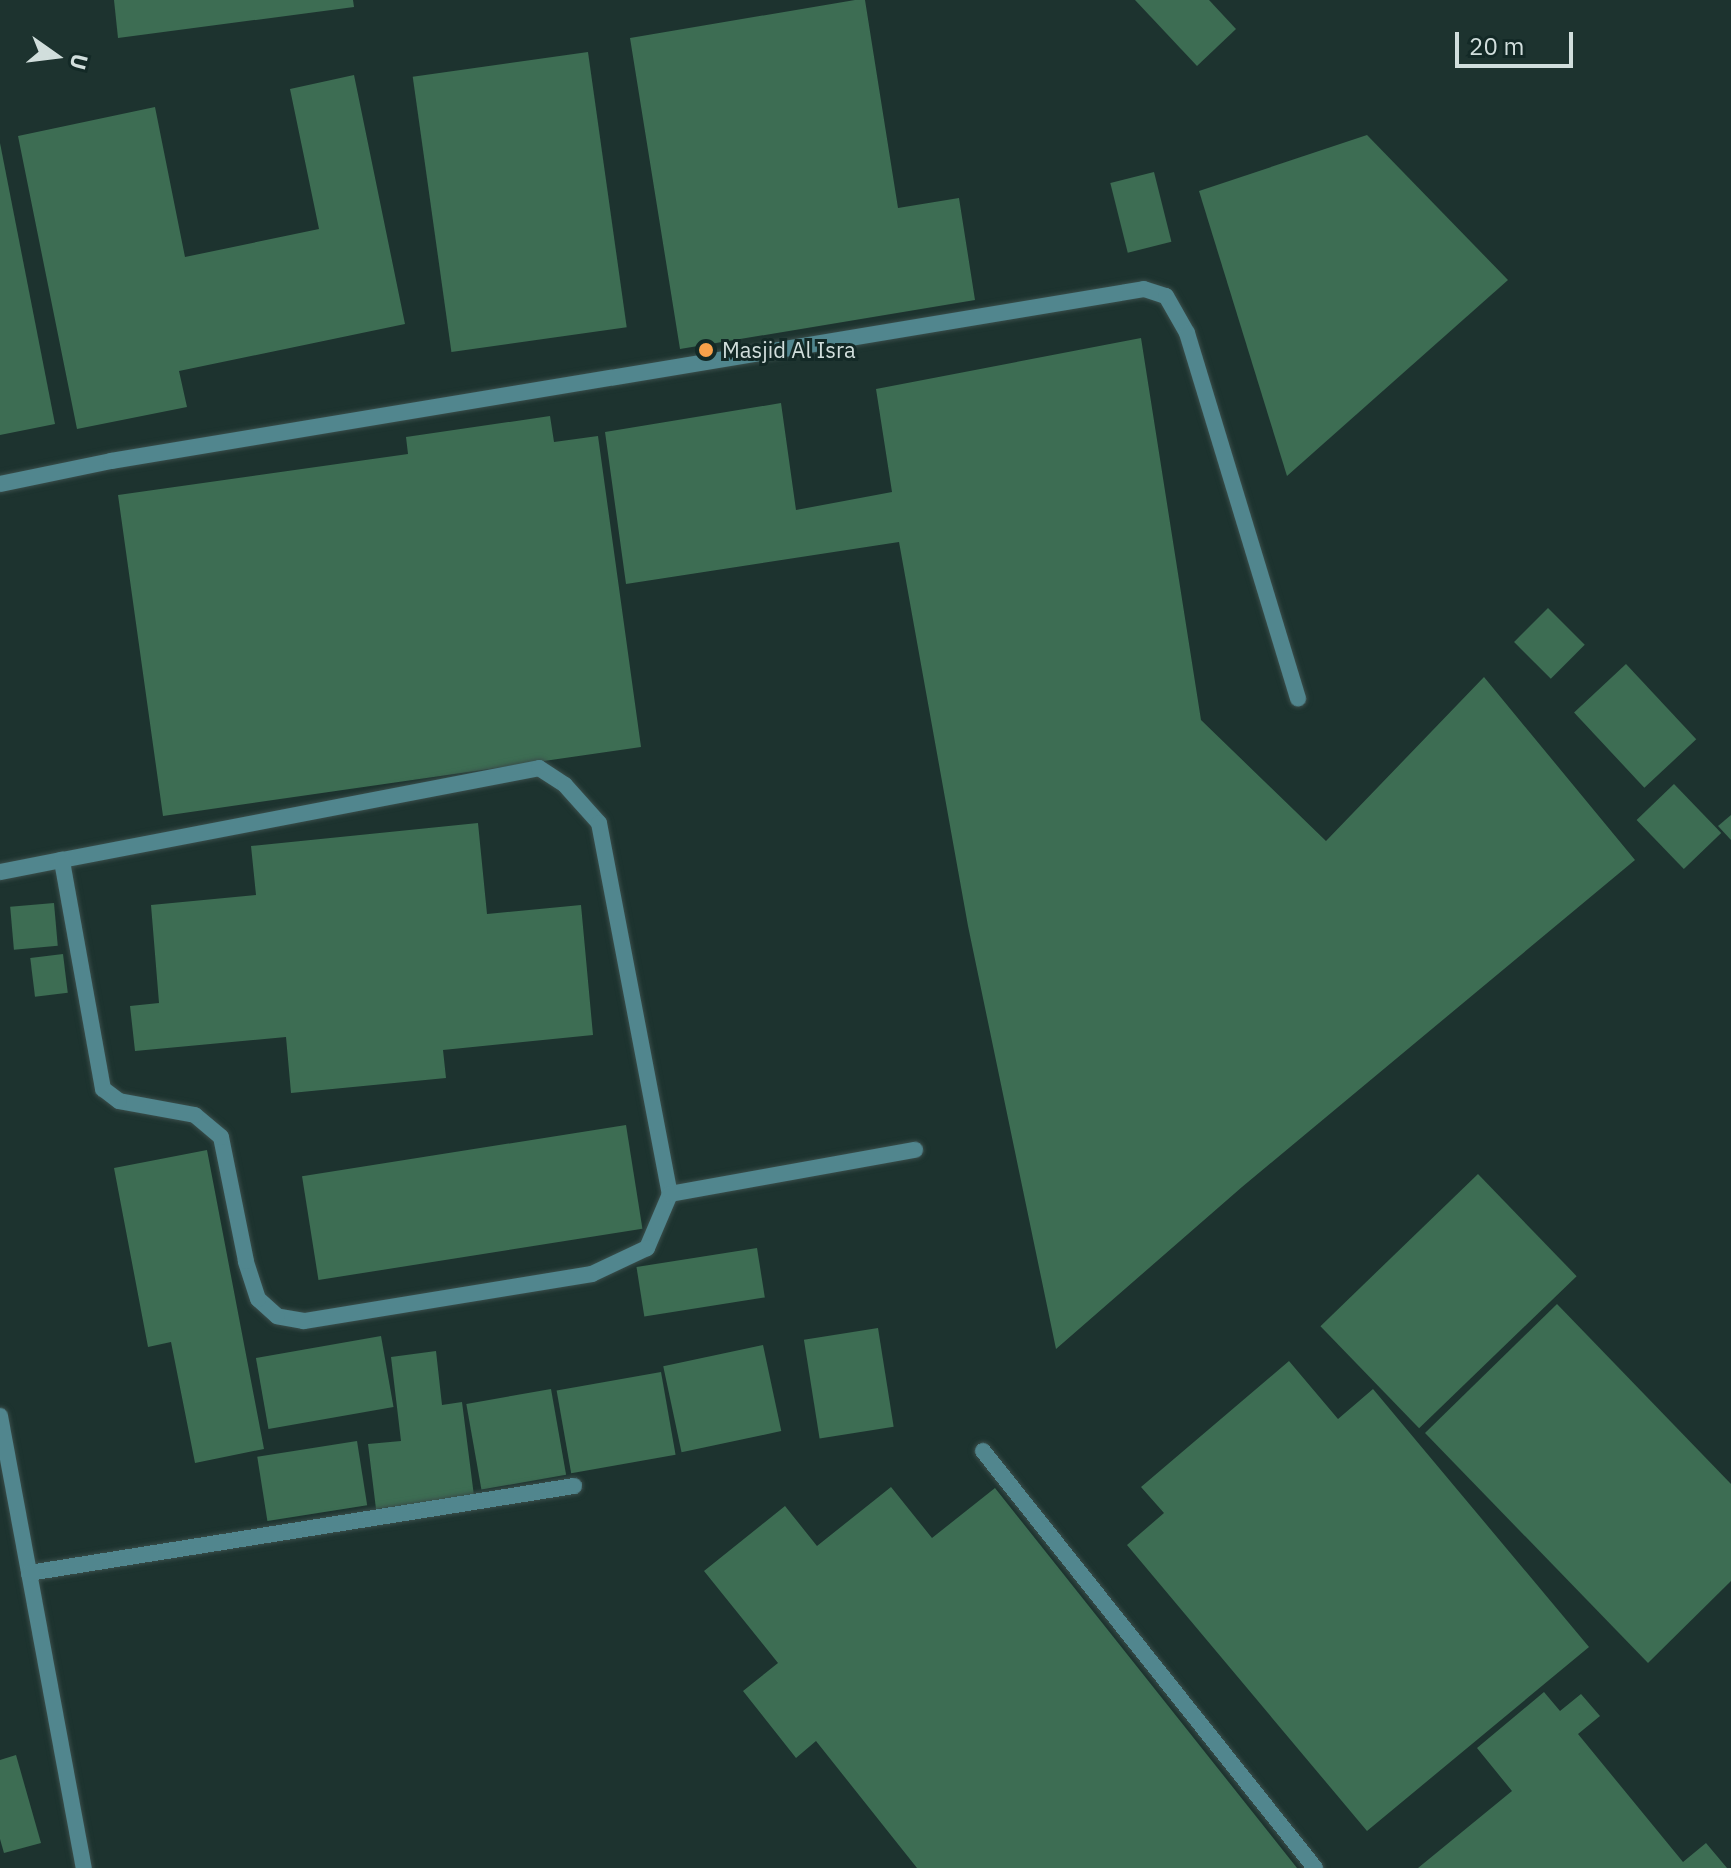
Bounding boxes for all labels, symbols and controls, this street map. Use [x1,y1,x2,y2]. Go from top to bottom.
north arrow [16,16,96,96]
scale bar [1459,16,1577,66]
text: 20 m [1469,30,1524,62]
text: U [64,51,96,73]
place label: Masjid Al Isra [722,337,856,363]
marker: Masjid Al Isra [697,341,715,359]

